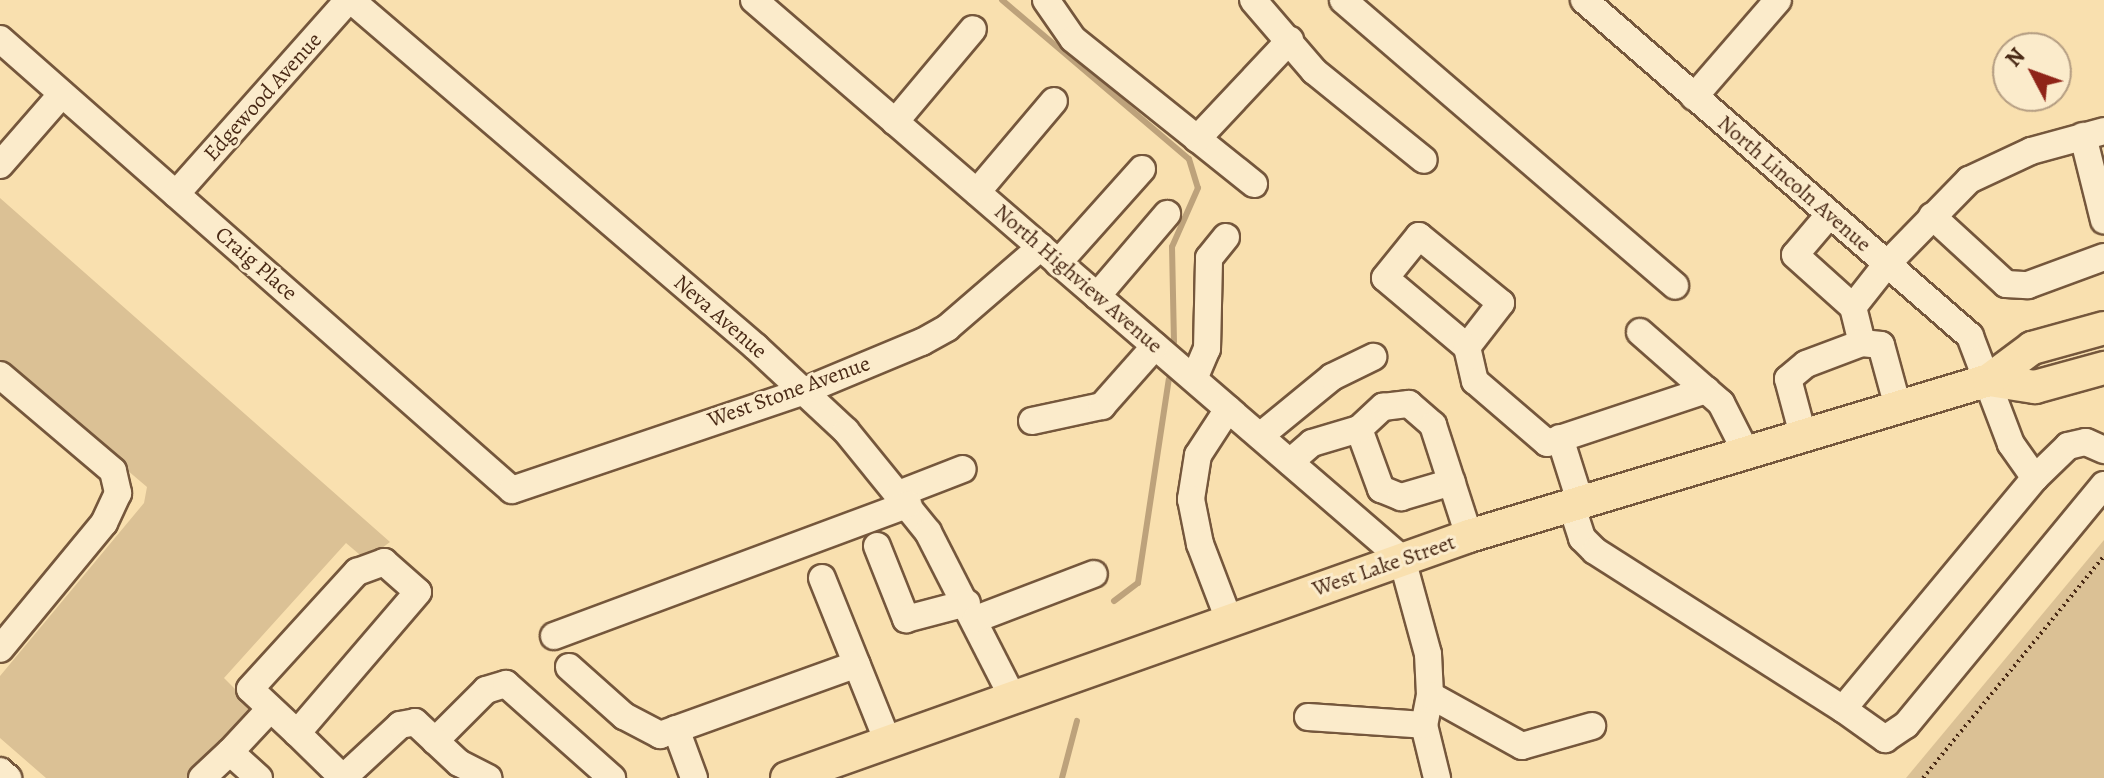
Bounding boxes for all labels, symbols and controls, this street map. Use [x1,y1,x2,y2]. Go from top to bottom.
street label: Edgewood Avenue [198,27,328,167]
north arrow [1992,32,2072,112]
text: N [1999,42,2032,73]
street label: North Lincoln Avenue [1712,110,1876,258]
street label: North Highview Avenue [988,199,1168,359]
street label: Craig Place [210,221,302,307]
street label: Neva Avenue [668,269,772,365]
street label: West Stone Avenue [704,350,874,434]
street label: West Lake Street [1309,529,1459,603]

